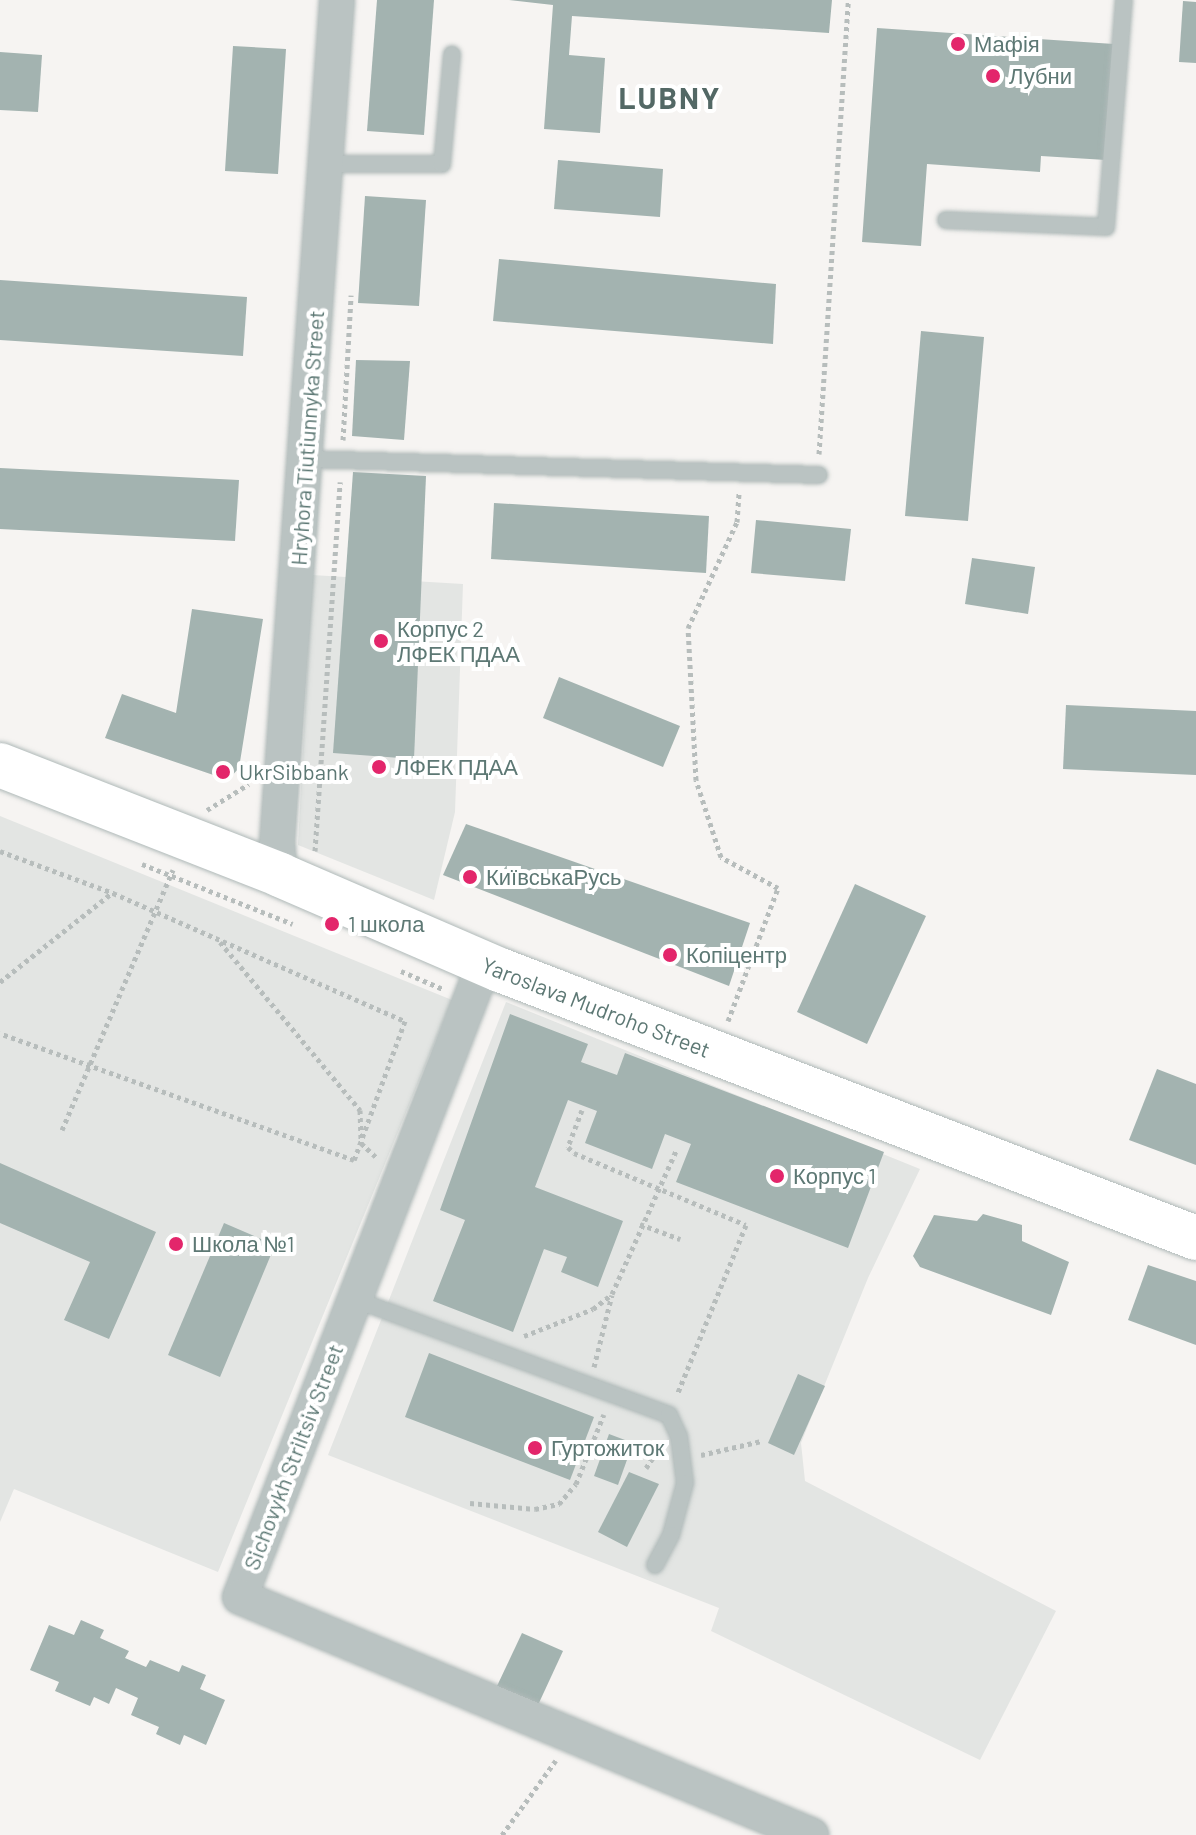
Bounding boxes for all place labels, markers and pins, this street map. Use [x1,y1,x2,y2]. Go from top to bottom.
place label: Мафія [974,31,1040,57]
marker: Мафія [949,35,967,53]
place label: Лубни [1009,63,1072,89]
marker: Лубни [984,67,1002,85]
place label: Корпус 2 ЛФЕК ПДАА [397,615,520,666]
marker: Корпус 2 ЛФЕК ПДАА [372,632,390,650]
place label: ЛФЕК ПДАА [395,754,518,780]
marker: ЛФЕК ПДАА [370,758,388,776]
place label: UkrSibbank [239,759,349,785]
marker: UkrSibbank [214,763,232,781]
place label: КиївськаРусь [486,864,621,890]
marker: КиївськаРусь [461,868,479,886]
place label: 1 школа [348,911,424,937]
marker: 1 школа [323,915,341,933]
place label: Копіцентр [686,942,787,968]
marker: Копіцентр [661,946,679,964]
place label: Корпус 1 [793,1163,876,1189]
marker: Корпус 1 [768,1167,786,1185]
place label: Школа №1 [192,1231,295,1257]
marker: Школа №1 [167,1235,185,1253]
place label: Гуртожиток [551,1435,664,1461]
marker: Гуртожиток [526,1439,544,1457]

